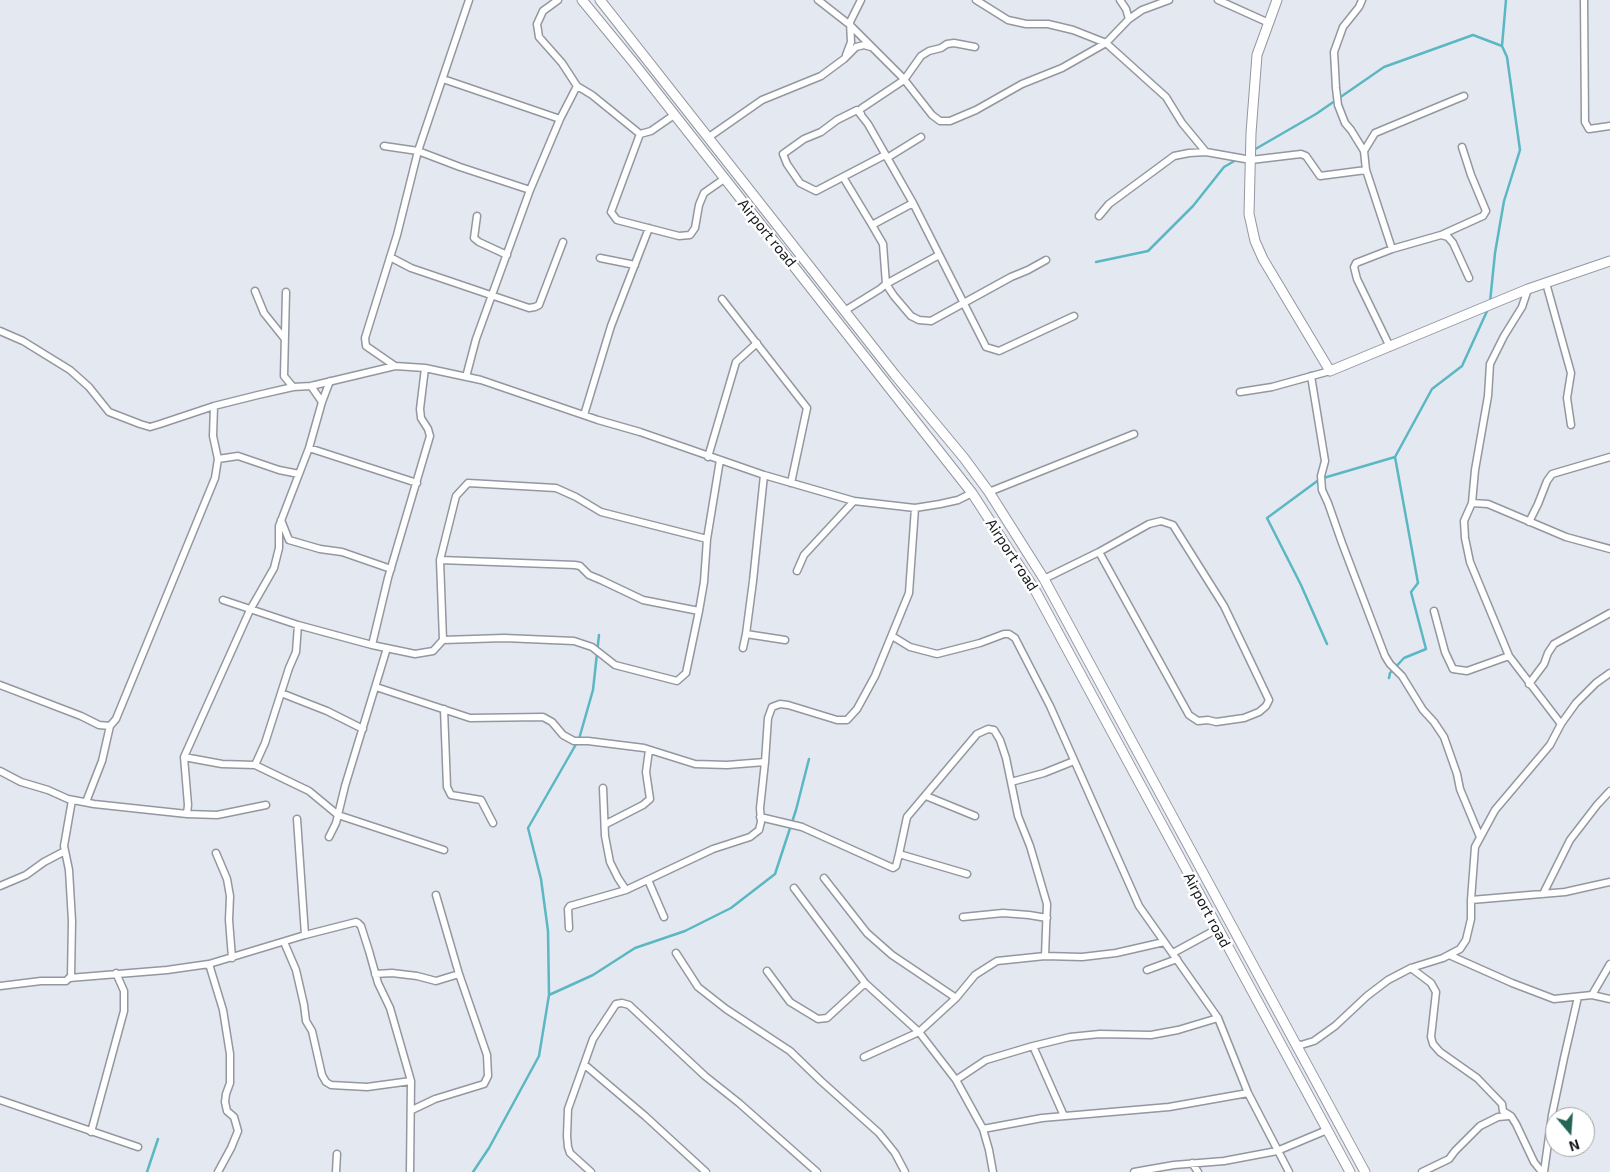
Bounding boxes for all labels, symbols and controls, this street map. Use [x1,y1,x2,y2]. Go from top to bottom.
street label: Airport road [734,195,800,271]
street label: Airport road [982,515,1042,595]
street label: Airport road [1180,869,1234,951]
north arrow [1545,1107,1595,1157]
text: N [1567,1136,1582,1155]

